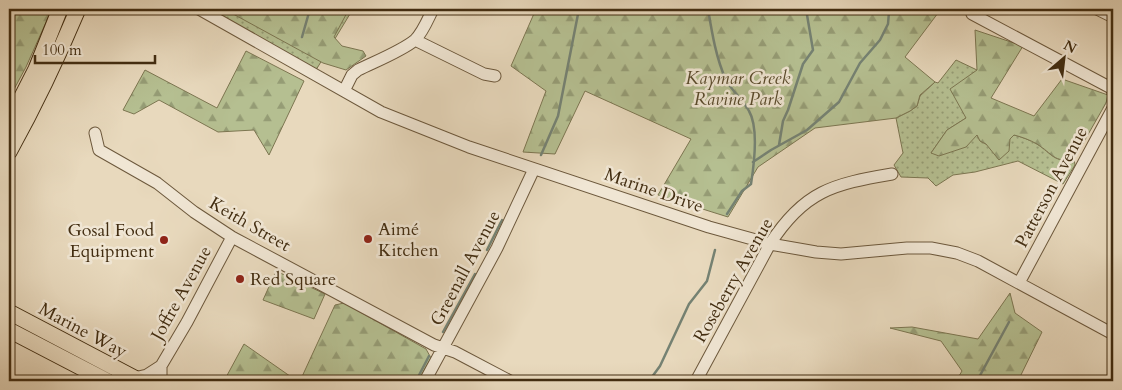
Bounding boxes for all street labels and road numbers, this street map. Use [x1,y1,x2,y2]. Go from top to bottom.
street label: Patterson Avenue [1009,122,1094,252]
street label: Marine Drive [601,162,707,219]
street label: Keith Street [204,191,295,258]
street label: Greenall Avenue [424,206,506,330]
street label: Roseberry Avenue [688,213,779,347]
street label: Joffre Avenue [144,241,218,348]
street label: Marine Way [34,297,132,364]

